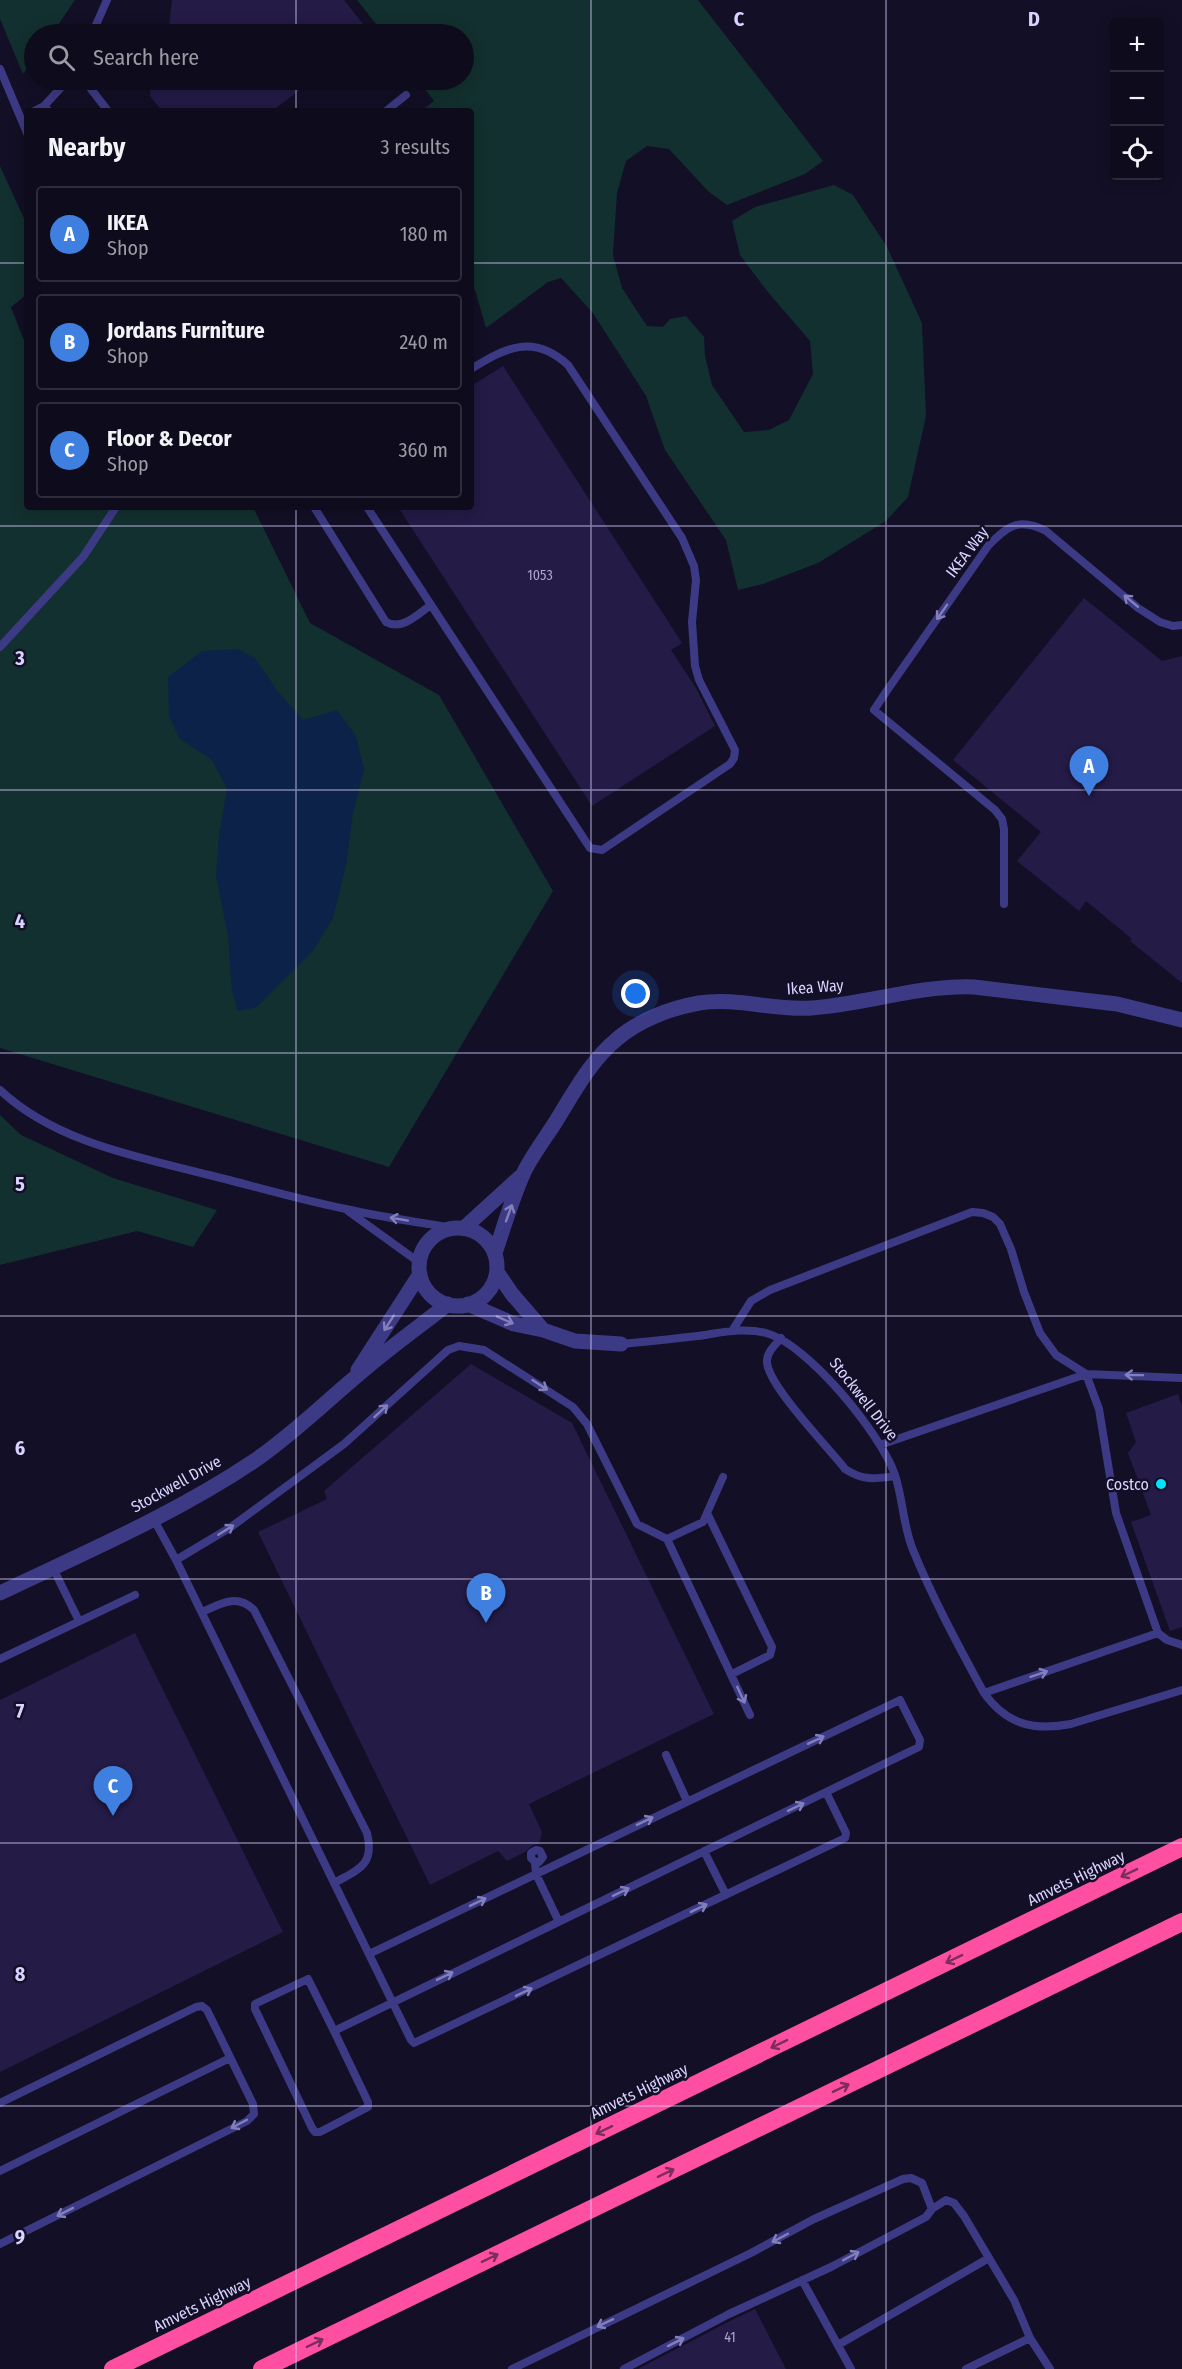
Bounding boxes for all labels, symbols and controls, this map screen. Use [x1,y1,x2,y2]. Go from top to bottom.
text: C [734,7,745,31]
text: D [1028,7,1040,31]
map controls [1110,18,1164,180]
button: + [1110,18,1164,72]
search box [24,24,474,90]
icon: search [45,41,78,74]
text: Search here [93,44,199,71]
button: − [1110,72,1164,126]
button: locate [1110,126,1164,180]
text: Nearby [48,132,125,163]
text: 3 results [381,135,450,159]
text: IKEA [107,209,148,236]
text: A [64,222,75,246]
text: 180 m [400,222,448,246]
text: Shop [107,236,149,260]
text: Jordans Furniture [107,317,265,344]
text: B [64,330,75,354]
text: 240 m [399,330,448,354]
text: Shop [107,344,149,368]
text: Floor & Decor [107,425,232,452]
text: C [64,438,75,462]
text: 360 m [399,438,448,462]
text: Shop [107,452,149,476]
street label: IKEA Way [942,522,993,581]
house number: 1053 [527,567,553,584]
one-way arrow [1123,595,1139,608]
one-way arrow [936,603,948,619]
text: 3 [14,646,25,670]
pin: A [1070,746,1108,796]
text: 4 [15,909,25,933]
street label: Ikea Way [786,975,845,998]
your location [621,979,650,1008]
text: 5 [15,1172,25,1196]
one-way arrow [505,1204,516,1223]
one-way arrow [390,1213,409,1224]
one-way arrow [382,1314,394,1331]
one-way arrow [495,1315,513,1326]
street label: Stockwell Drive [826,1354,902,1444]
one-way arrow [1125,1369,1145,1380]
one-way arrow [531,1379,548,1391]
one-way arrow [373,1404,388,1418]
text: 6 [15,1436,25,1460]
street label: Stockwell Drive [128,1451,224,1517]
place label: Costco [1106,1475,1149,1494]
marker: Costco [1154,1477,1168,1491]
one-way arrow [218,1523,235,1536]
pin: B [466,1574,506,1623]
one-way arrow [1029,1667,1048,1678]
one-way arrow [736,1685,747,1703]
text: 7 [16,1699,25,1723]
one-way arrow [807,1733,825,1745]
pin: C [94,1766,132,1816]
one-way arrow [787,1800,805,1812]
one-way arrow [636,1815,654,1827]
street label: Amvets Highway [1024,1846,1129,1910]
one-way arrow [1121,1868,1139,1879]
one-way arrow [611,1885,629,1897]
one-way arrow [469,1895,487,1907]
one-way arrow [690,1901,708,1913]
one-way arrow [946,1953,964,1965]
text: 8 [15,1962,26,1986]
one-way arrow [436,1970,454,1982]
one-way arrow [514,1985,532,1997]
one-way arrow [770,2039,788,2051]
street label: Amvets Highway [587,2059,692,2123]
one-way arrow [832,2081,850,2093]
one-way arrow [231,2118,248,2130]
one-way arrow [595,2124,613,2136]
one-way arrow [656,2167,674,2178]
one-way arrow [56,2206,74,2218]
text: 9 [15,2225,25,2249]
one-way arrow [772,2232,789,2244]
one-way arrow [842,2250,859,2262]
one-way arrow [481,2252,499,2264]
street label: Amvets Highway [150,2272,255,2336]
one-way arrow [596,2318,614,2330]
house number: 41 [724,2329,736,2346]
one-way arrow [667,2336,685,2347]
one-way arrow [306,2337,324,2349]

